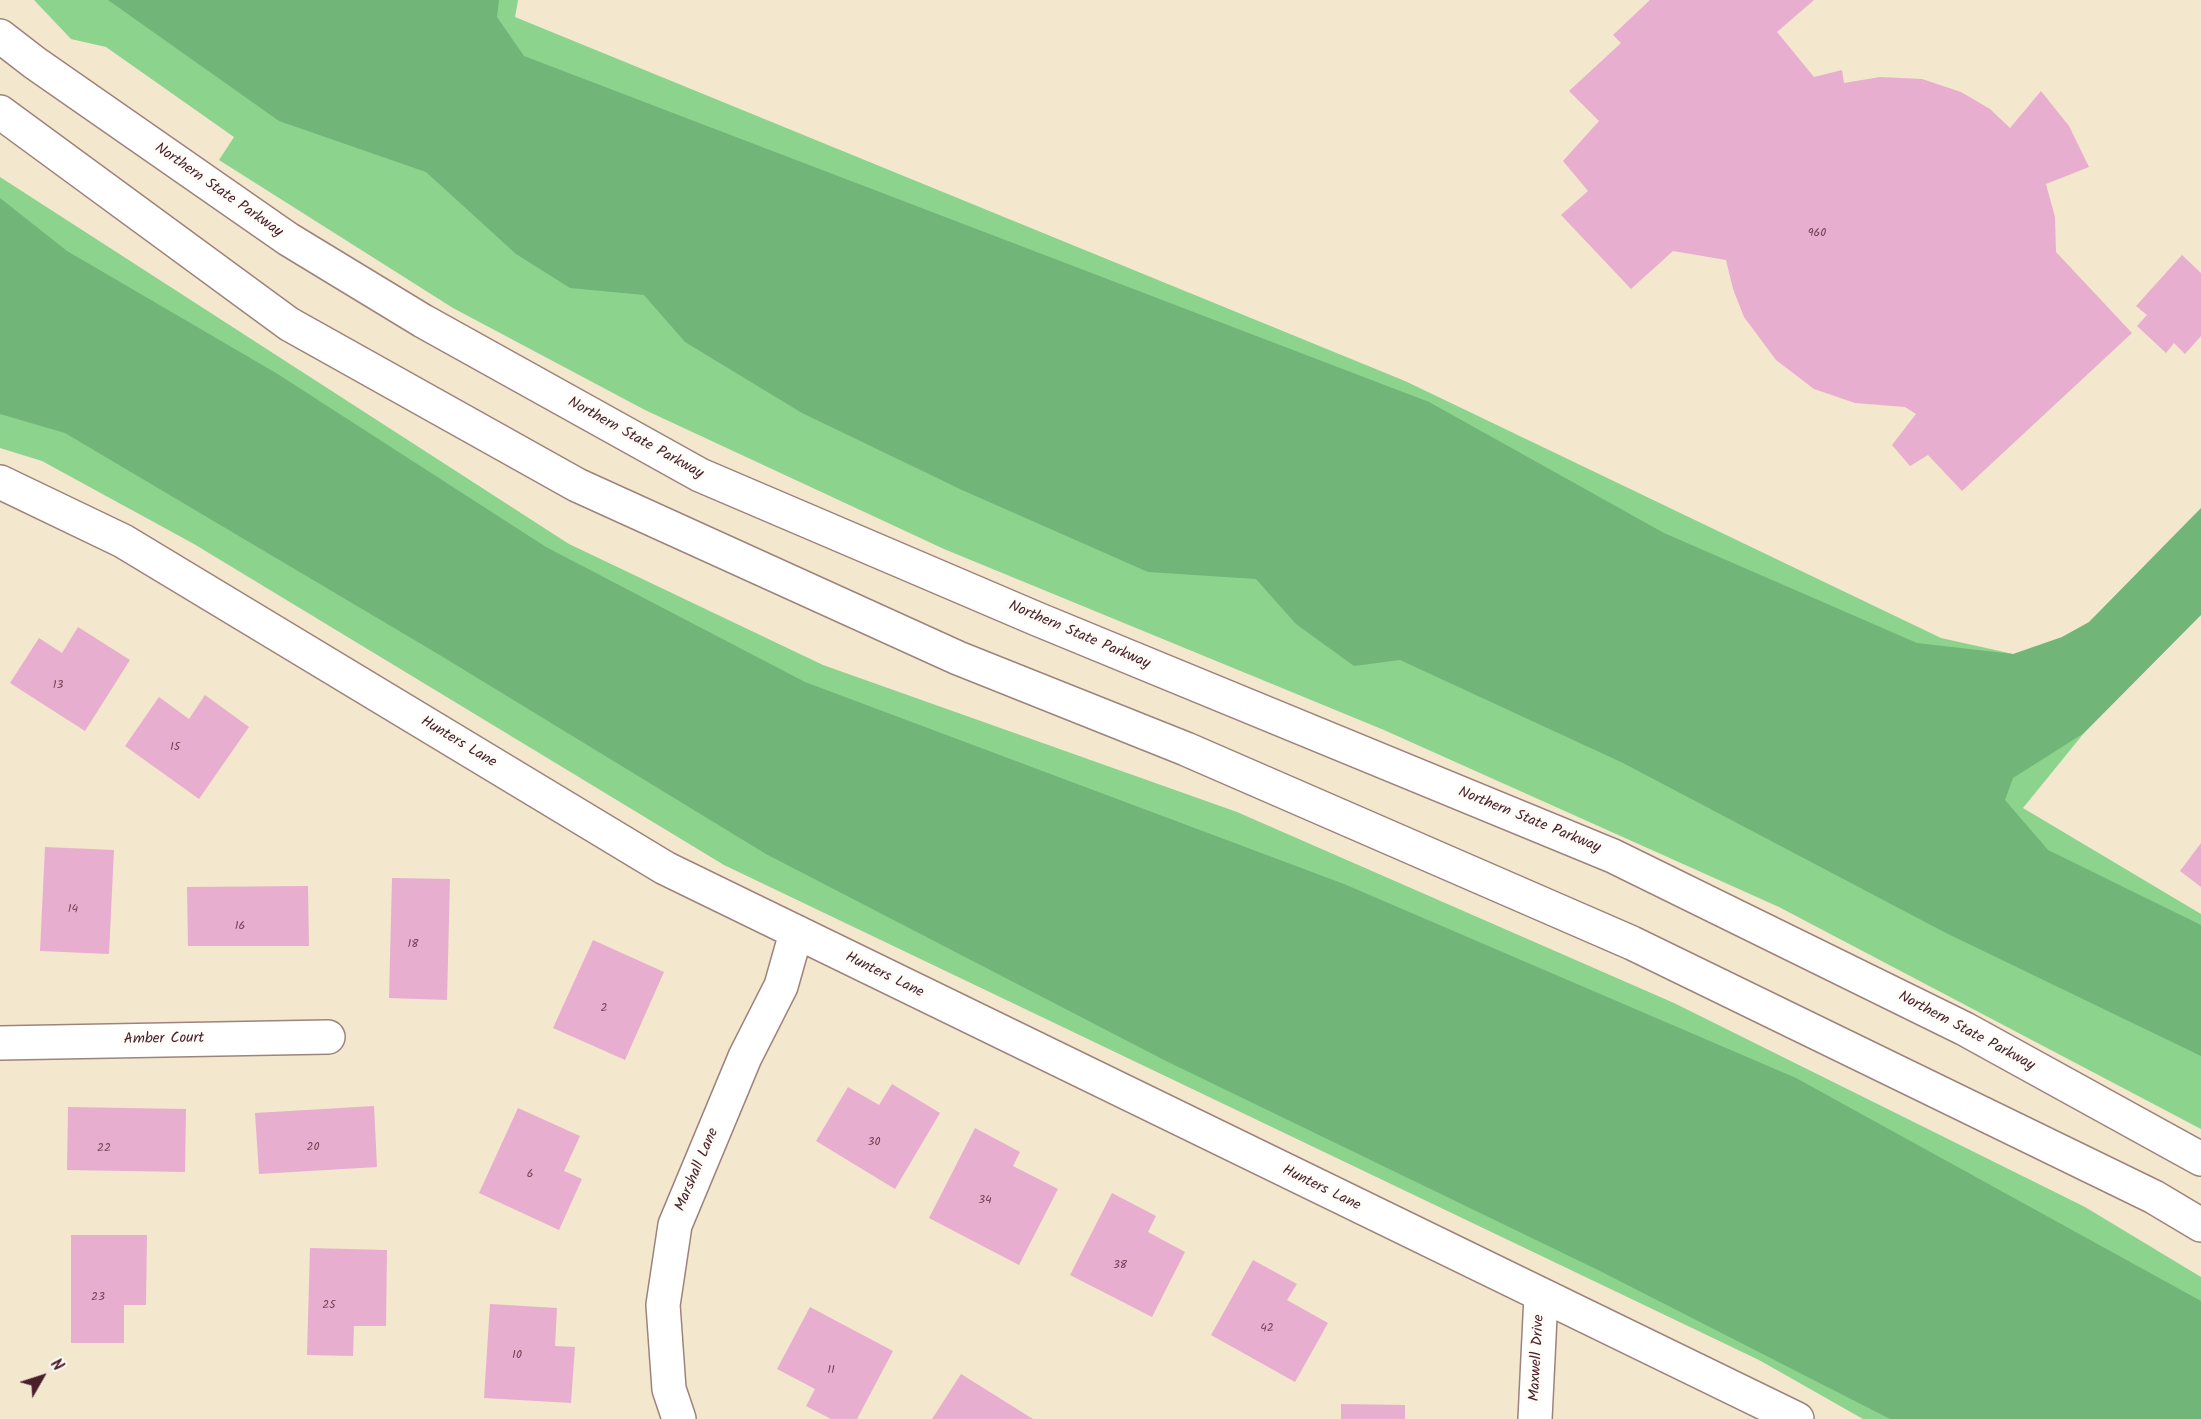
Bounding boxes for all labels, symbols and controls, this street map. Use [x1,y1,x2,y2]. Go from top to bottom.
street label: Northern State Parkway [150,140,286,242]
house number: 960 [1808,227,1826,241]
street label: Northern State Parkway [564,394,706,484]
street label: Northern State Parkway [1005,598,1153,674]
house number: 13 [53,679,63,693]
street label: Hunters Lane [417,713,499,773]
house number: 15 [170,741,180,755]
street label: Northern State Parkway [1455,784,1603,858]
house number: 14 [68,903,78,917]
house number: 16 [235,920,245,934]
house number: 18 [408,938,418,952]
street label: Hunters Lane [842,949,926,1003]
street label: Northern State Parkway [1895,988,2037,1076]
house number: 2 [601,1002,607,1016]
street label: Amber Court [124,1030,204,1050]
street label: Marshall Lane [672,1126,724,1214]
house number: 30 [868,1136,880,1150]
house number: 20 [307,1141,319,1155]
house number: 22 [97,1142,111,1156]
street label: Hunters Lane [1279,1162,1363,1216]
house number: 6 [527,1168,533,1182]
house number: 34 [978,1194,992,1208]
house number: 38 [1113,1259,1127,1273]
house number: 23 [91,1291,105,1305]
house number: 25 [322,1299,336,1313]
street label: Maxwell Drive [1527,1314,1549,1402]
house number: 42 [1260,1322,1274,1336]
north arrow [12,1347,72,1407]
house number: 10 [512,1349,522,1363]
text: N [43,1354,69,1377]
house number: 11 [827,1364,835,1378]

